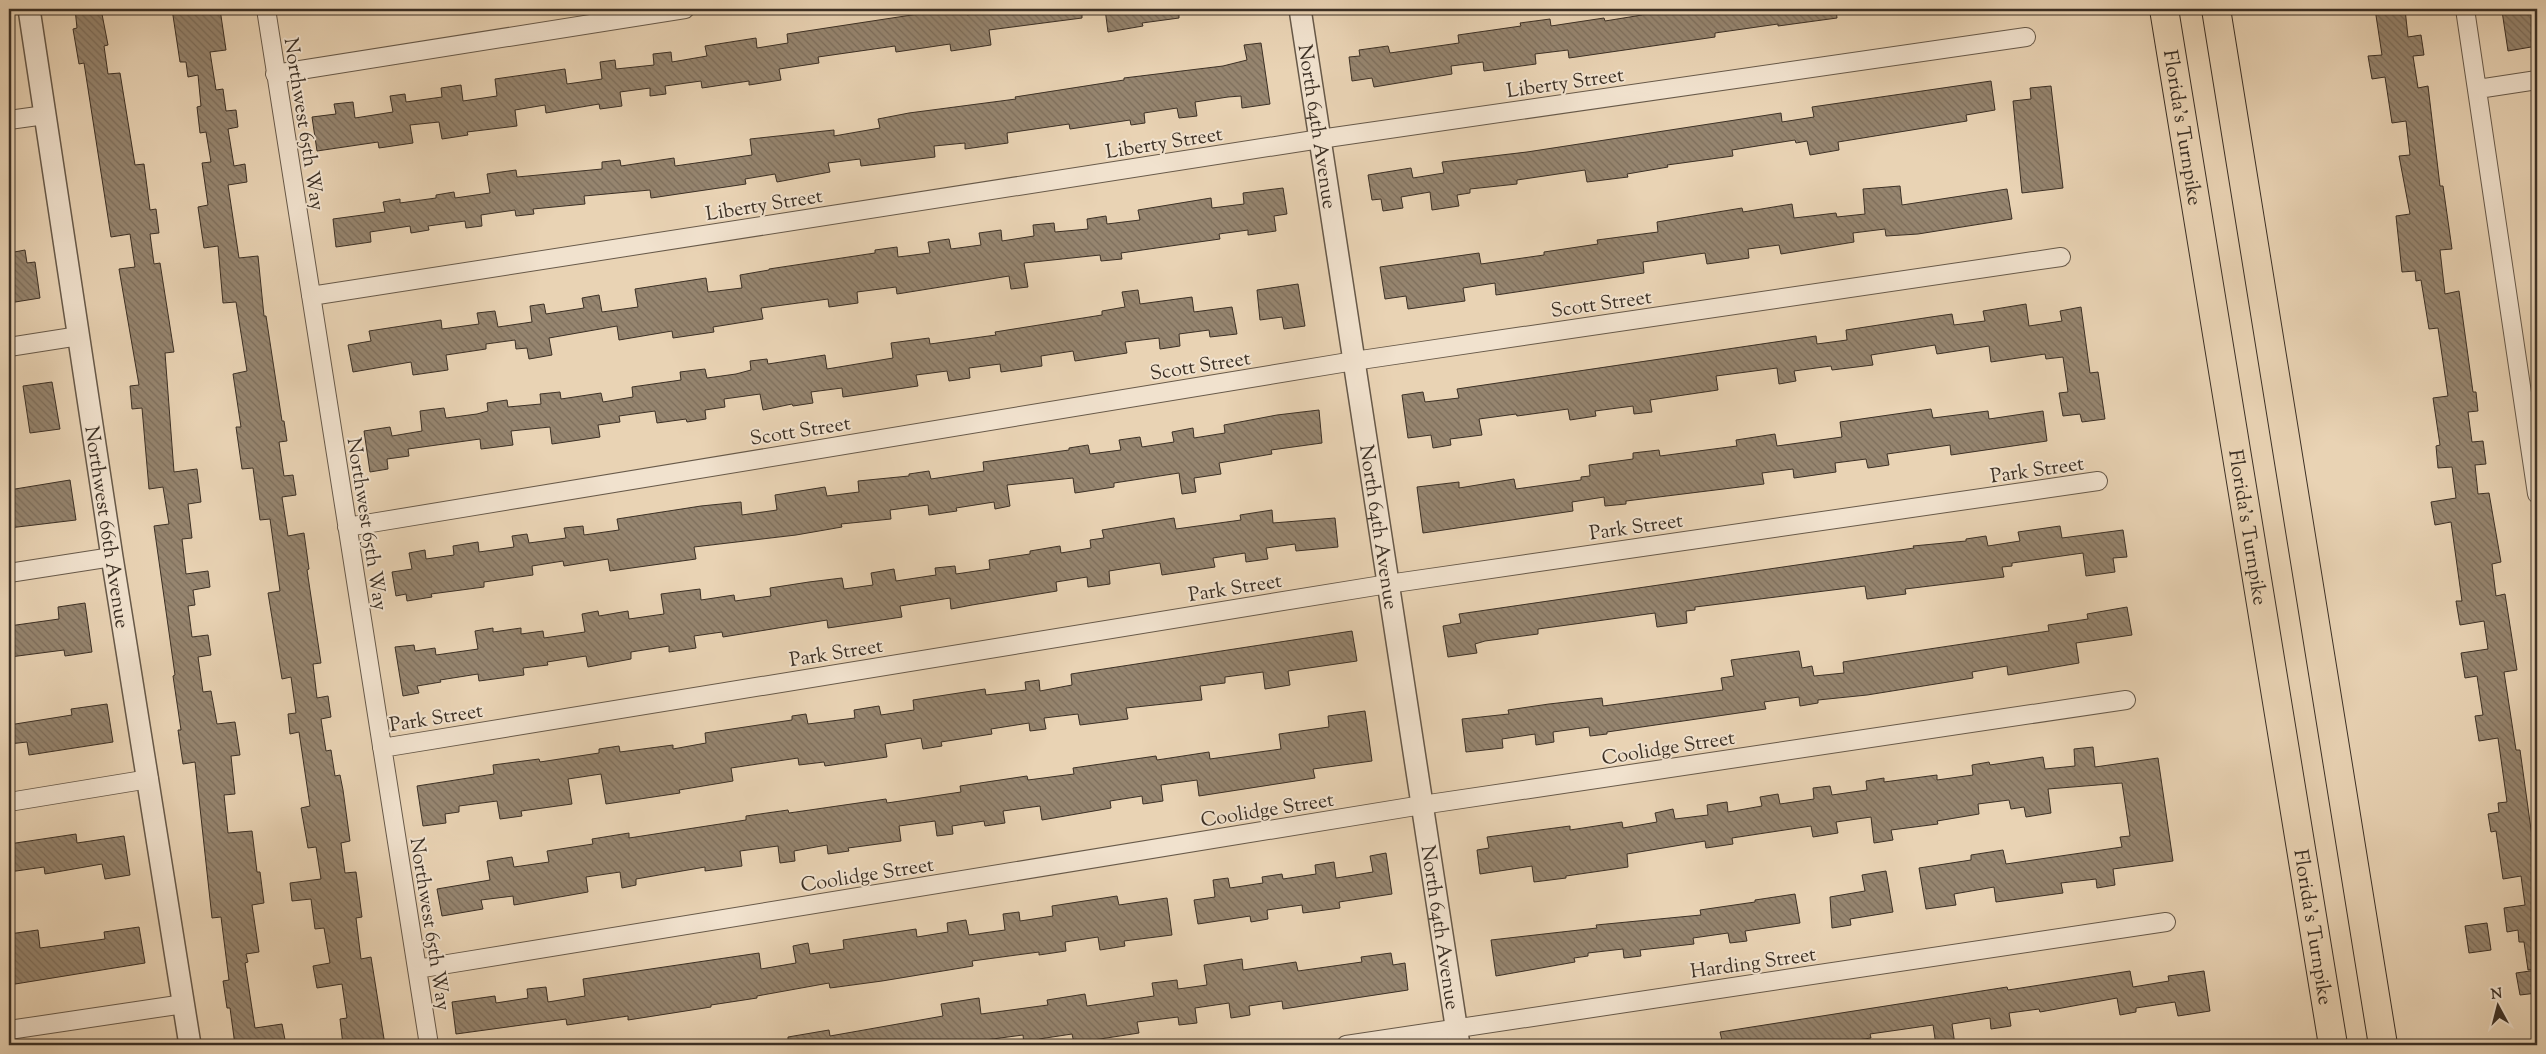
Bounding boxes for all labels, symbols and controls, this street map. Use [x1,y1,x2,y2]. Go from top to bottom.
street label: Northwest 65th Way [275,36,331,213]
street label: North 64th Avenue [1289,43,1343,211]
street label: Florida's Turnpike [2154,48,2208,208]
street label: Liberty Street [1505,62,1626,107]
street label: Liberty Street [1104,121,1225,168]
street label: Liberty Street [704,183,825,230]
street label: Scott Street [1549,284,1654,327]
street label: Scott Street [1148,345,1253,390]
street label: Scott Street [748,410,853,455]
street label: Northwest 66th Avenue [75,424,135,631]
street label: Northwest 65th Way [338,436,394,613]
street label: North 64th Avenue [1350,443,1404,612]
street label: Florida's Turnpike [2219,448,2273,607]
street label: Park Street [1989,451,2086,492]
street label: Park Street [1588,508,1685,549]
street label: Park Street [1187,568,1284,611]
street label: Park Street [788,633,885,676]
street label: Park Street [388,698,485,741]
street label: Coolidge Street [1600,725,1737,774]
street label: Coolidge Street [1199,787,1336,836]
street label: Northwest 65th Way [401,836,457,1013]
street label: North 64th Avenue [1412,843,1465,1012]
street label: Florida's Turnpike [2284,847,2338,1007]
street label: Coolidge Street [799,852,936,901]
street label: Harding Street [1689,941,1818,988]
north arrow [2474,982,2524,1032]
text: N [2490,984,2503,1006]

